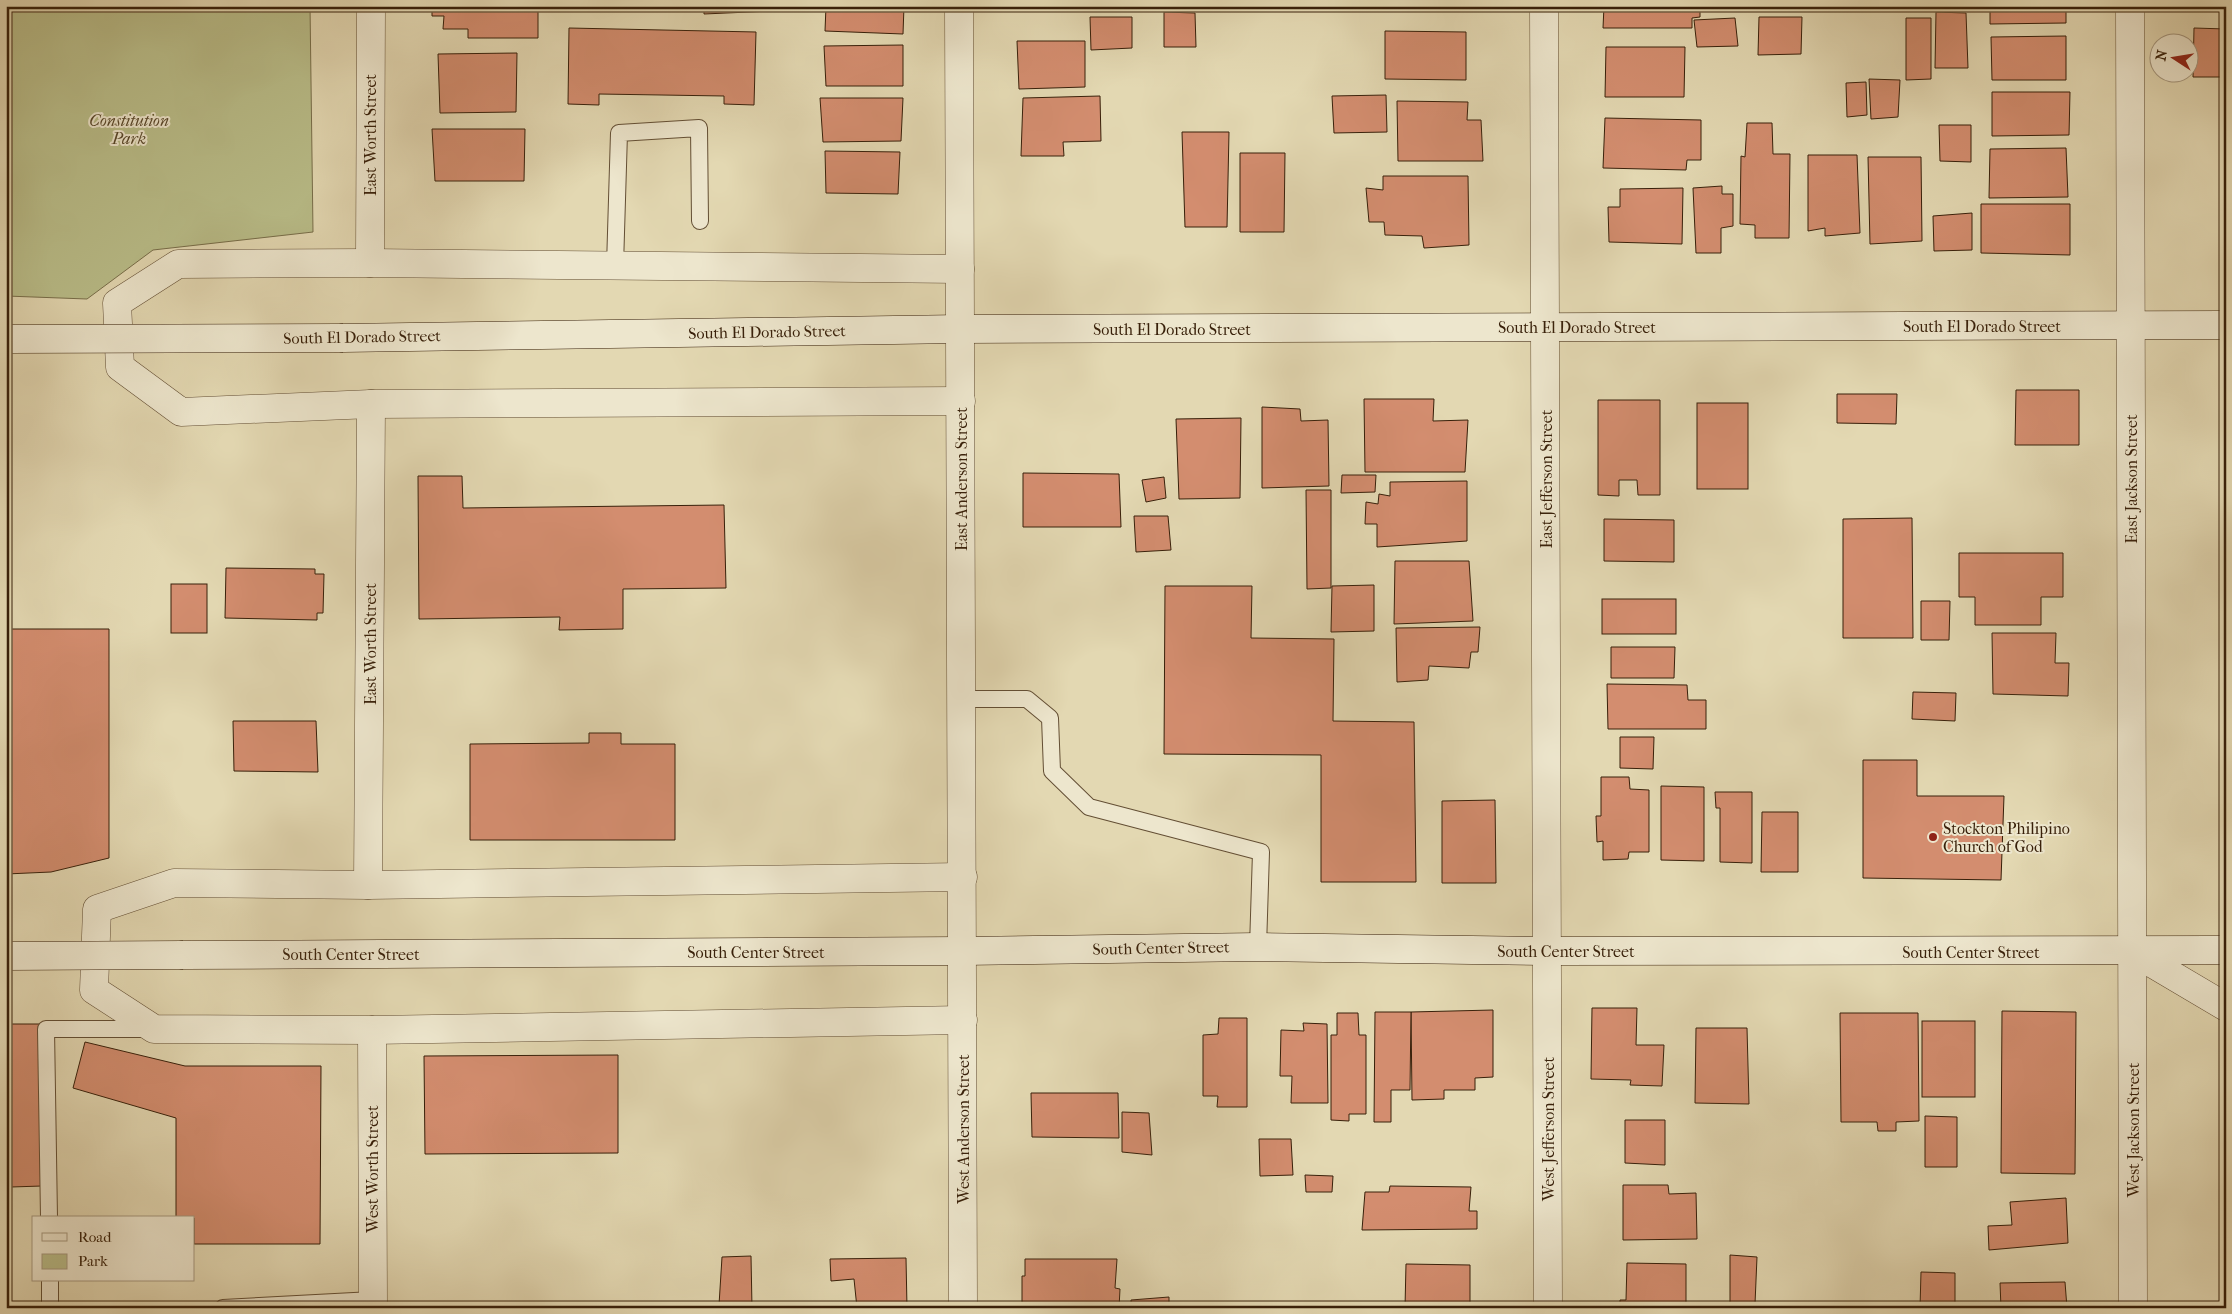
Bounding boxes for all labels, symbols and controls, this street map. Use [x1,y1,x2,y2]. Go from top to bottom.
north arrow [2150,32,2200,82]
text: N [2152,48,2171,62]
street label: East Worth Street [361,74,380,196]
park label: Constitution Park [89,111,169,148]
street label: South El Dorado Street [1903,317,2061,336]
street label: South El Dorado Street [1498,318,1656,337]
street label: South El Dorado Street [1093,320,1251,339]
street label: South El Dorado Street [688,321,846,343]
street label: South El Dorado Street [283,326,441,348]
street label: East Anderson Street [952,407,971,551]
street label: East Jefferson Street [1537,409,1556,548]
street label: East Jackson Street [2122,414,2141,544]
street label: East Worth Street [361,583,380,705]
place label: Stockton Philipino Church of God [1943,819,2070,856]
marker: Stockton Philipino Church of God [1927,831,1939,843]
street label: South Center Street [1092,937,1230,959]
street label: South Center Street [1497,942,1635,961]
street label: South Center Street [687,943,825,962]
street label: South Center Street [1902,943,2040,962]
street label: South Center Street [282,945,420,964]
street label: West Anderson Street [954,1054,973,1205]
street label: West Jefferson Street [1539,1057,1558,1202]
street label: West Jackson Street [2124,1062,2143,1198]
street label: West Worth Street [363,1105,382,1234]
legend [32,1216,195,1282]
text: Road [78,1228,112,1246]
text: Park [78,1252,108,1270]

